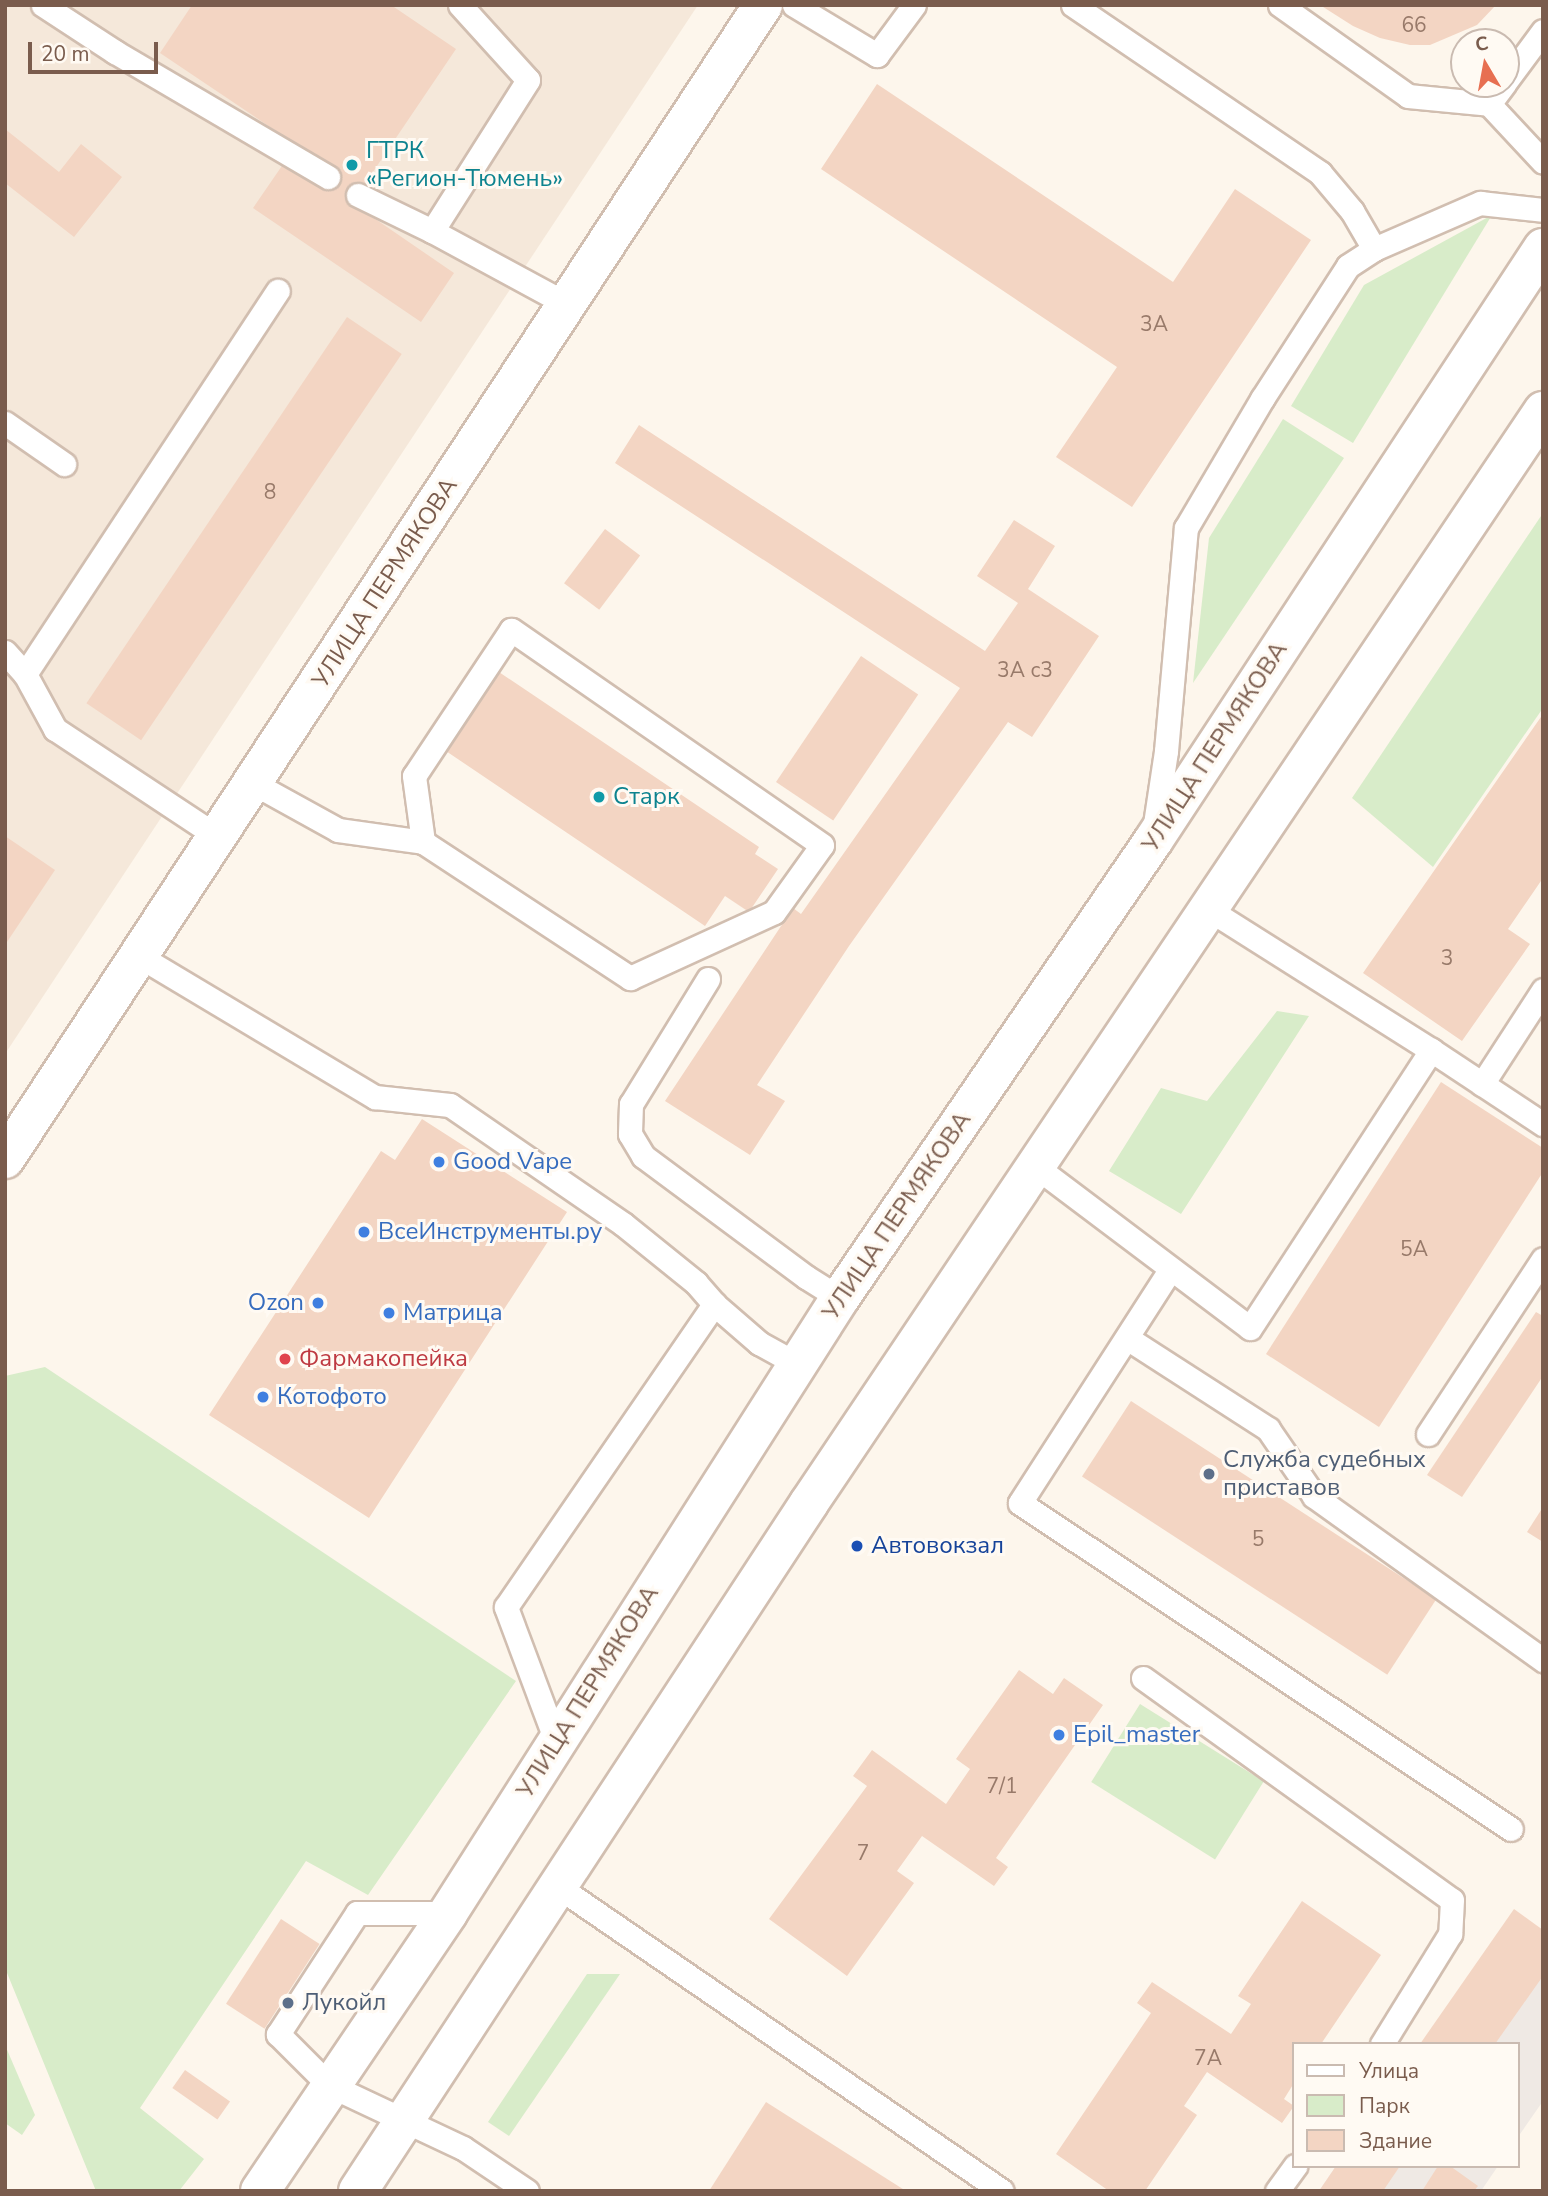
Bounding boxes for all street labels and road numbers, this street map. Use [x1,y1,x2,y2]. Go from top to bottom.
street label: УЛИЦА ПЕРМЯКОВА [306,473,464,693]
street label: УЛИЦА ПЕРМЯКОВА [1136,637,1294,857]
street label: УЛИЦА ПЕРМЯКОВА [817,1107,977,1325]
street label: УЛИЦА ПЕРМЯКОВА [511,1581,665,1803]

